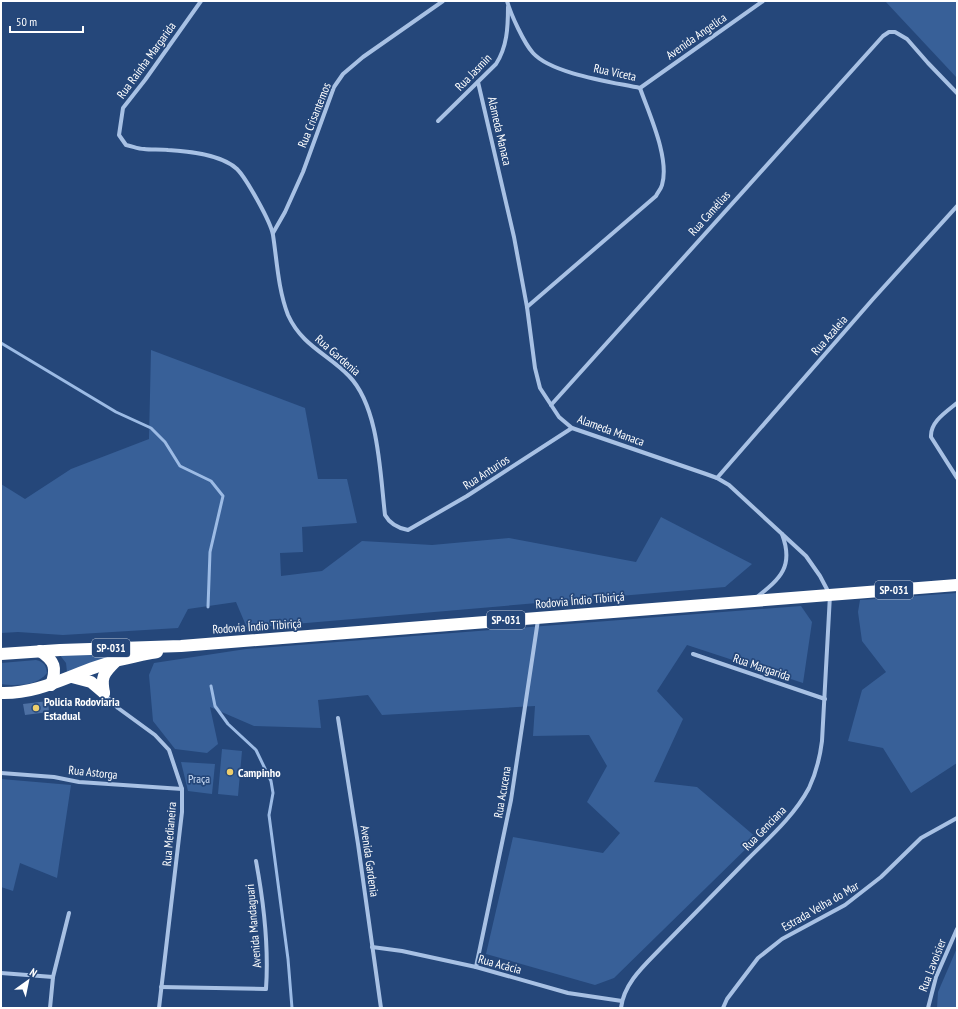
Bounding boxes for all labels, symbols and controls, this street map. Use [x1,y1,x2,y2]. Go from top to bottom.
scale bar [10,8,83,34]
street label: Avenida Angelica [663,10,729,62]
text: 50 m [16,14,37,29]
street label: Rua Raínha Margarida [113,19,179,101]
street label: Rua Jasmin [452,50,494,94]
street label: Rua Viceta [592,60,638,84]
street label: Rua Crisantemos [294,80,334,150]
street label: Alameda Manaca [485,95,515,167]
street label: Rua Camélias [685,187,733,239]
street label: Rua Azaleia [808,312,850,358]
street label: Rua Gardenia [312,331,364,379]
street label: Alameda Manaca [575,411,647,449]
street label: Rua Anturios [460,451,512,493]
road number: SP-031 [875,581,913,599]
street label: Rodovia Índio Tibiriçá [535,589,625,611]
road number: SP-031 [487,611,525,629]
street label: Rodovia Índio Tibiriçá [212,615,302,637]
road number: SP-031 [92,639,130,657]
street label: Rua Margarida [731,650,793,684]
place label: Policia Rodoviaria Estadual [44,694,120,723]
marker: Policia Rodoviaria Estadual [31,703,41,713]
street label: Rua Astorga [68,762,119,782]
place label: Campinho [238,765,281,780]
street label: Rua Acucena [490,765,514,819]
marker: Campinho [225,767,235,777]
park label: Praça [188,771,210,786]
street label: Rua Medianeira [159,801,179,867]
street label: Rua Genciana [739,802,789,853]
street label: Avenida Gardenia [358,824,382,898]
street label: Estrada Velha do Mar [779,877,862,934]
street label: Avenida Mandaguari [242,883,264,969]
street label: Rua Lavoisier [915,936,949,993]
street label: Rua Acácia [477,951,524,977]
north arrow [8,961,48,1001]
text: N [27,965,40,980]

